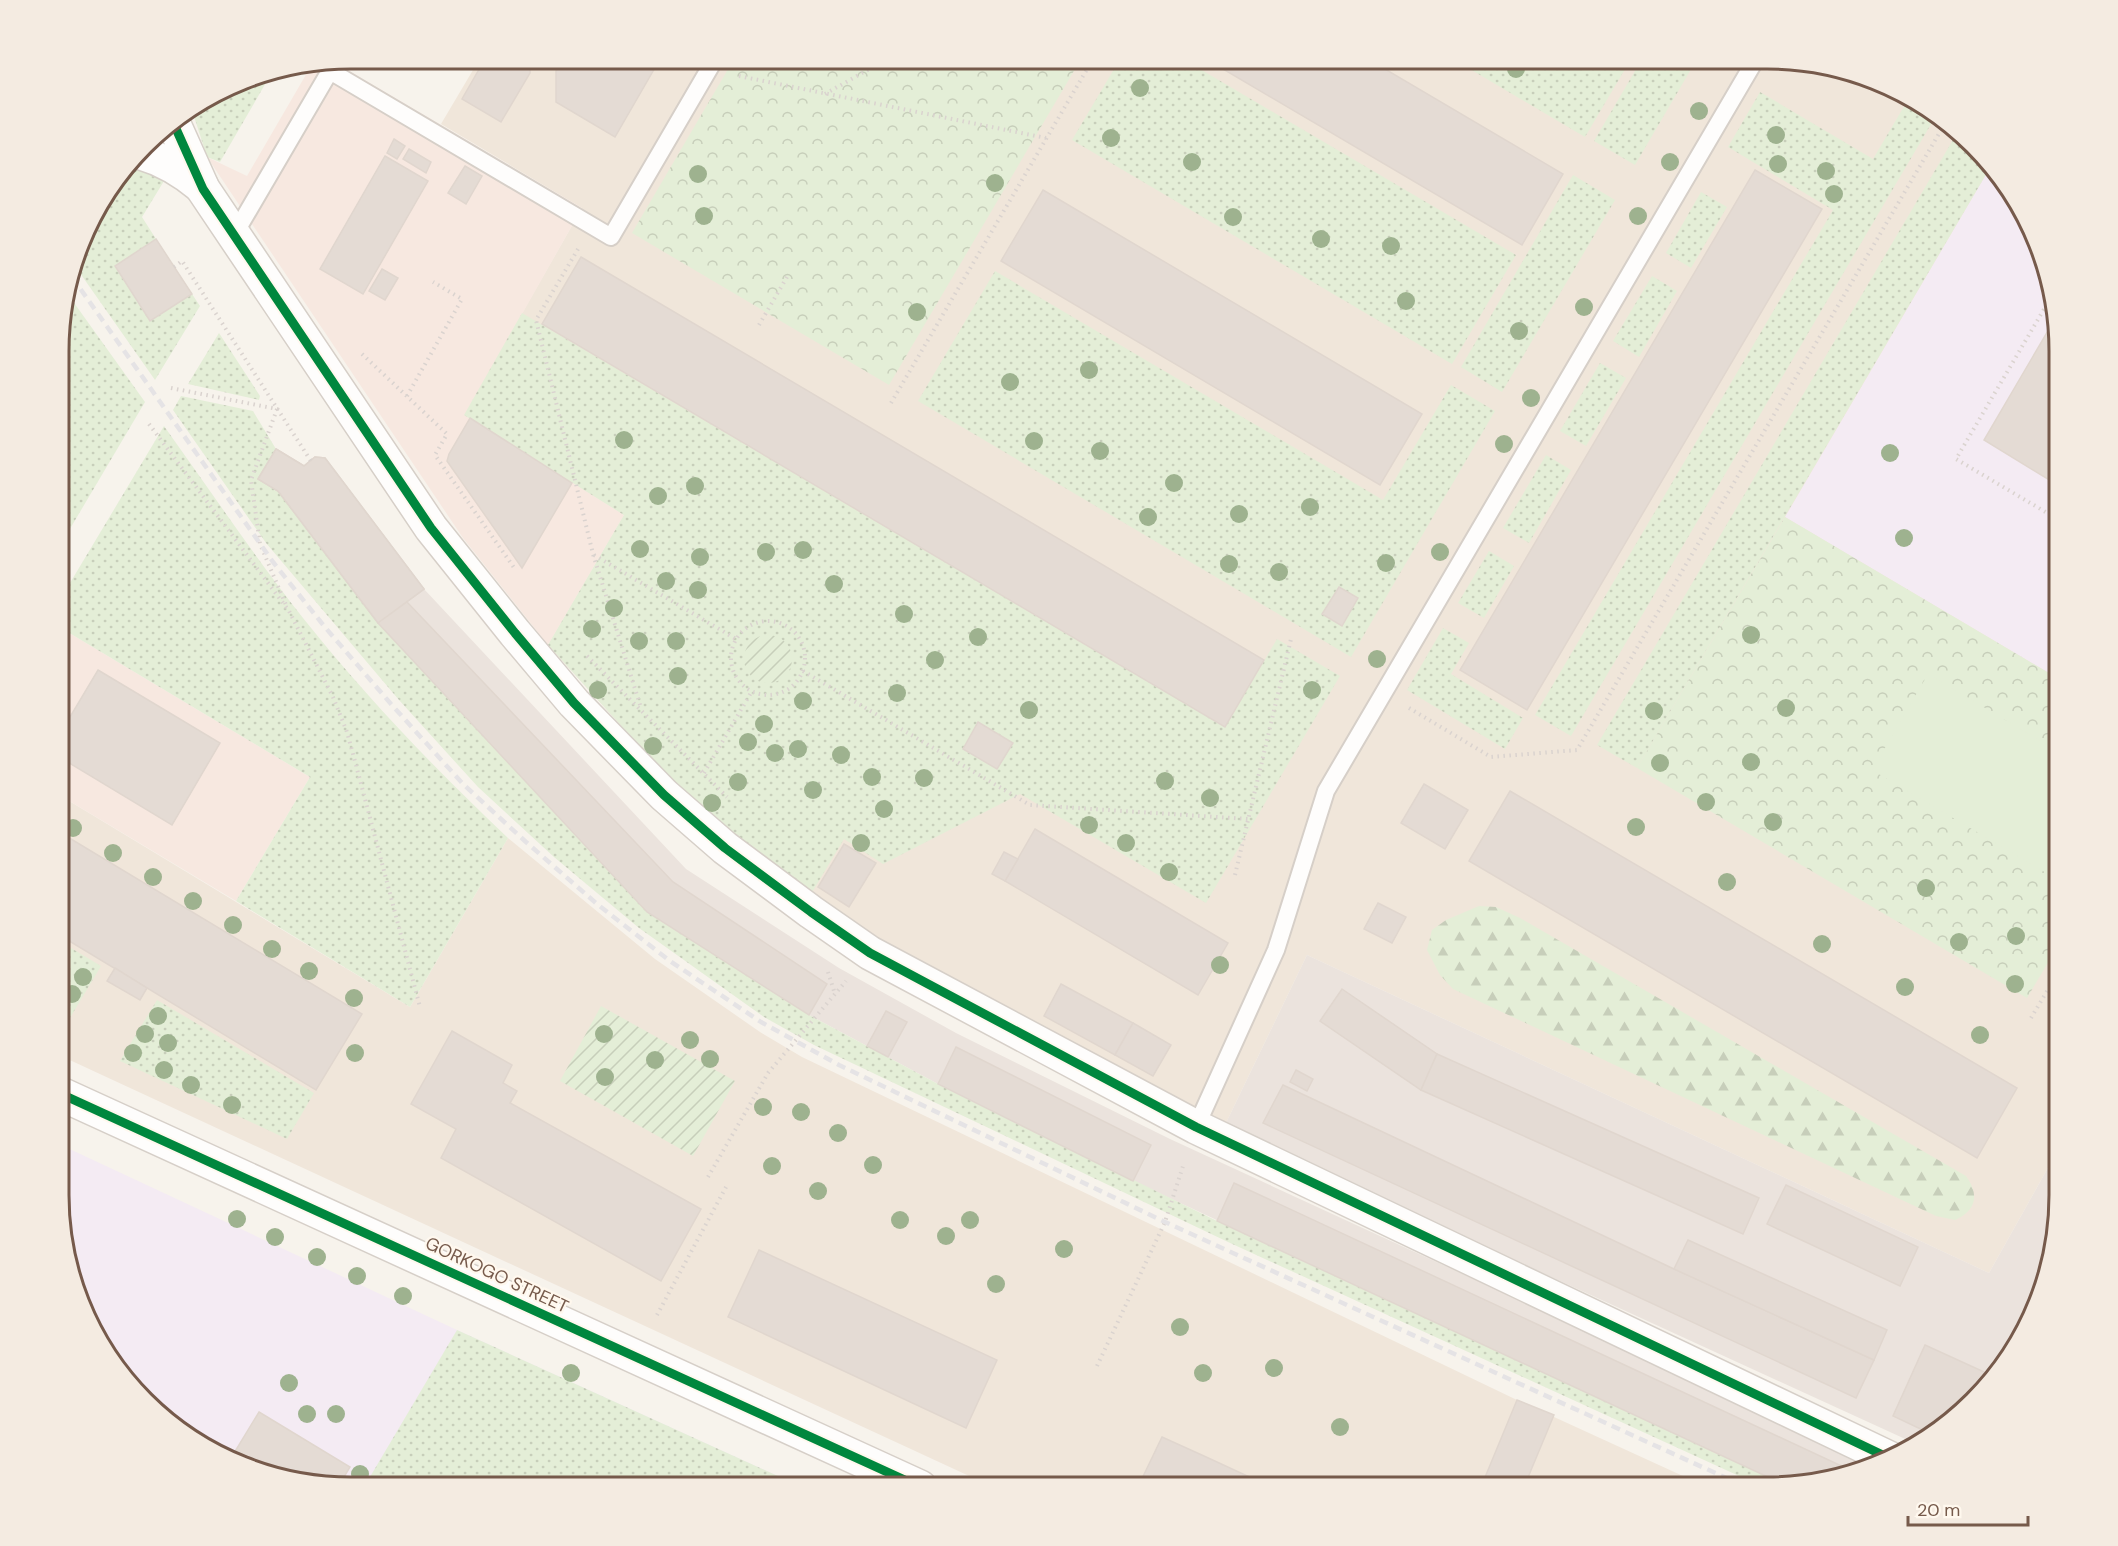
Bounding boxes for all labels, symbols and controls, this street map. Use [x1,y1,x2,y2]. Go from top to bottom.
street label: GORKOGO STREET [421,1231,573,1319]
scale bar [1908,1489,2028,1527]
text: 20 m [1917,1498,1960,1522]

